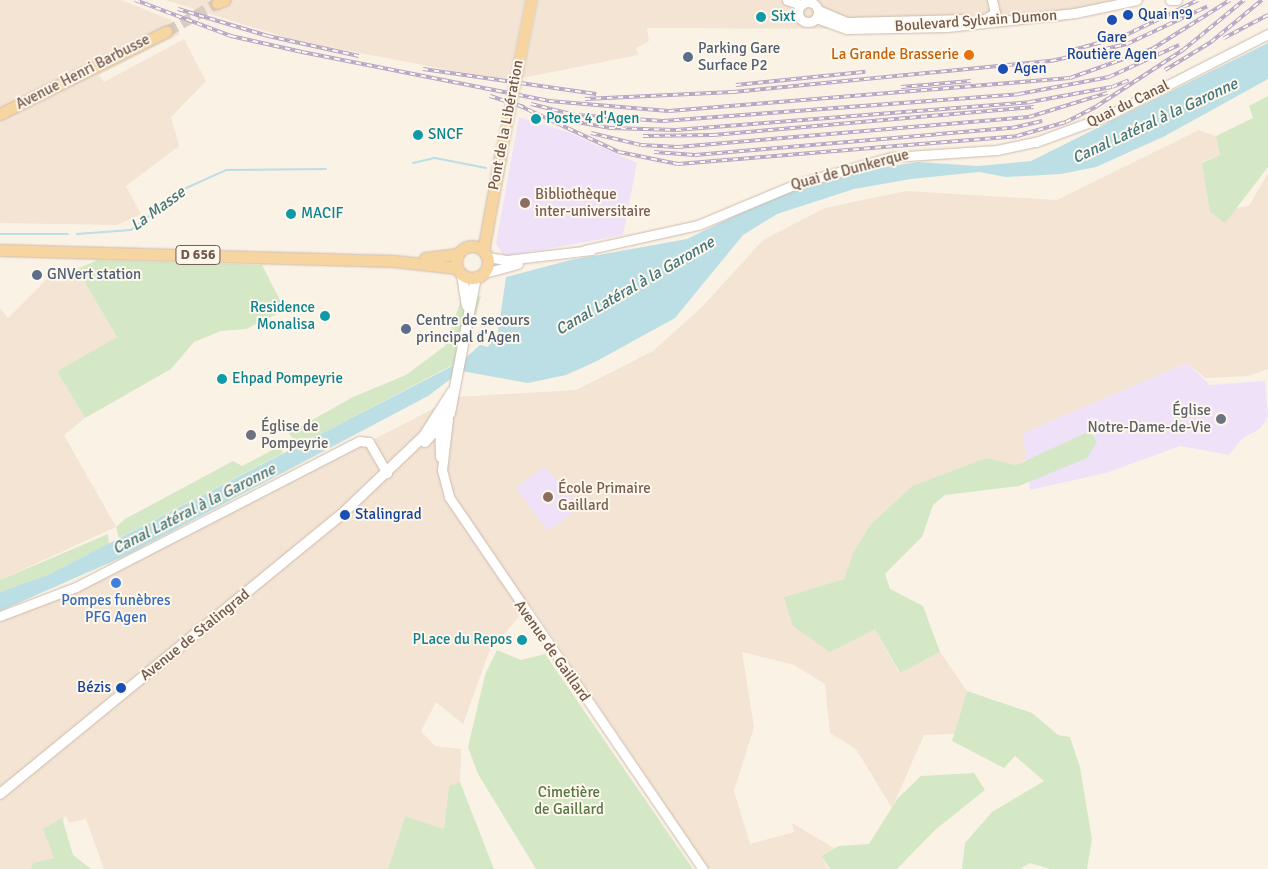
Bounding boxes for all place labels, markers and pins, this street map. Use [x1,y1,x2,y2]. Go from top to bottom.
place label: Quai n°9 [1138,6,1193,24]
place label: Sixt [771,8,795,26]
marker: Quai n°9 [1122,9,1134,21]
marker: Sixt [755,11,767,23]
marker: Gare Routière Agen [1106,14,1118,26]
place label: Gare Routière Agen [1067,28,1157,63]
place label: Parking Gare Surface P2 [698,39,780,74]
place label: La Grande Brasserie [831,46,959,64]
marker: La Grande Brasserie [963,49,975,61]
marker: Parking Gare Surface P2 [682,51,694,63]
place label: Agen [1014,60,1047,78]
marker: Agen [996,62,1010,76]
place label: Poste 4 d'Agen [546,110,639,128]
marker: Poste 4 d'Agen [530,113,542,125]
place label: SNCF [428,126,463,144]
marker: SNCF [412,129,424,141]
place label: Bibliothèque inter-universitaire [535,185,651,220]
marker: Bibliothèque inter-universitaire [519,197,531,209]
place label: MACIF [301,205,343,223]
marker: MACIF [285,208,297,220]
place label: GNVert station [47,266,141,284]
marker: GNVert station [31,269,43,281]
place label: Residence Monalisa [250,298,315,333]
marker: Residence Monalisa [319,310,331,322]
place label: Centre de secours principal d'Agen [416,311,530,346]
marker: Centre de secours principal d'Agen [400,323,412,335]
place label: Ehpad Pompeyrie [232,370,343,388]
marker: Ehpad Pompeyrie [216,373,228,385]
place label: Église Notre-Dame-de-Vie [1088,401,1211,436]
marker: Église Notre-Dame-de-Vie [1215,413,1227,425]
place label: Église de Pompeyrie [261,417,328,452]
marker: Église de Pompeyrie [245,429,257,441]
place label: École Primaire Gaillard [558,479,651,514]
marker: École Primaire Gaillard [542,491,554,503]
place label: Stalingrad [355,506,422,524]
marker: Stalingrad [339,509,351,521]
marker: Pompes funèbres PFG Agen [110,577,122,589]
place label: Pompes funèbres PFG Agen [61,591,171,626]
place label: PLace du Repos [412,631,512,649]
marker: PLace du Repos [516,634,528,646]
place label: Bézis [77,679,111,697]
marker: Bézis [115,682,127,694]

